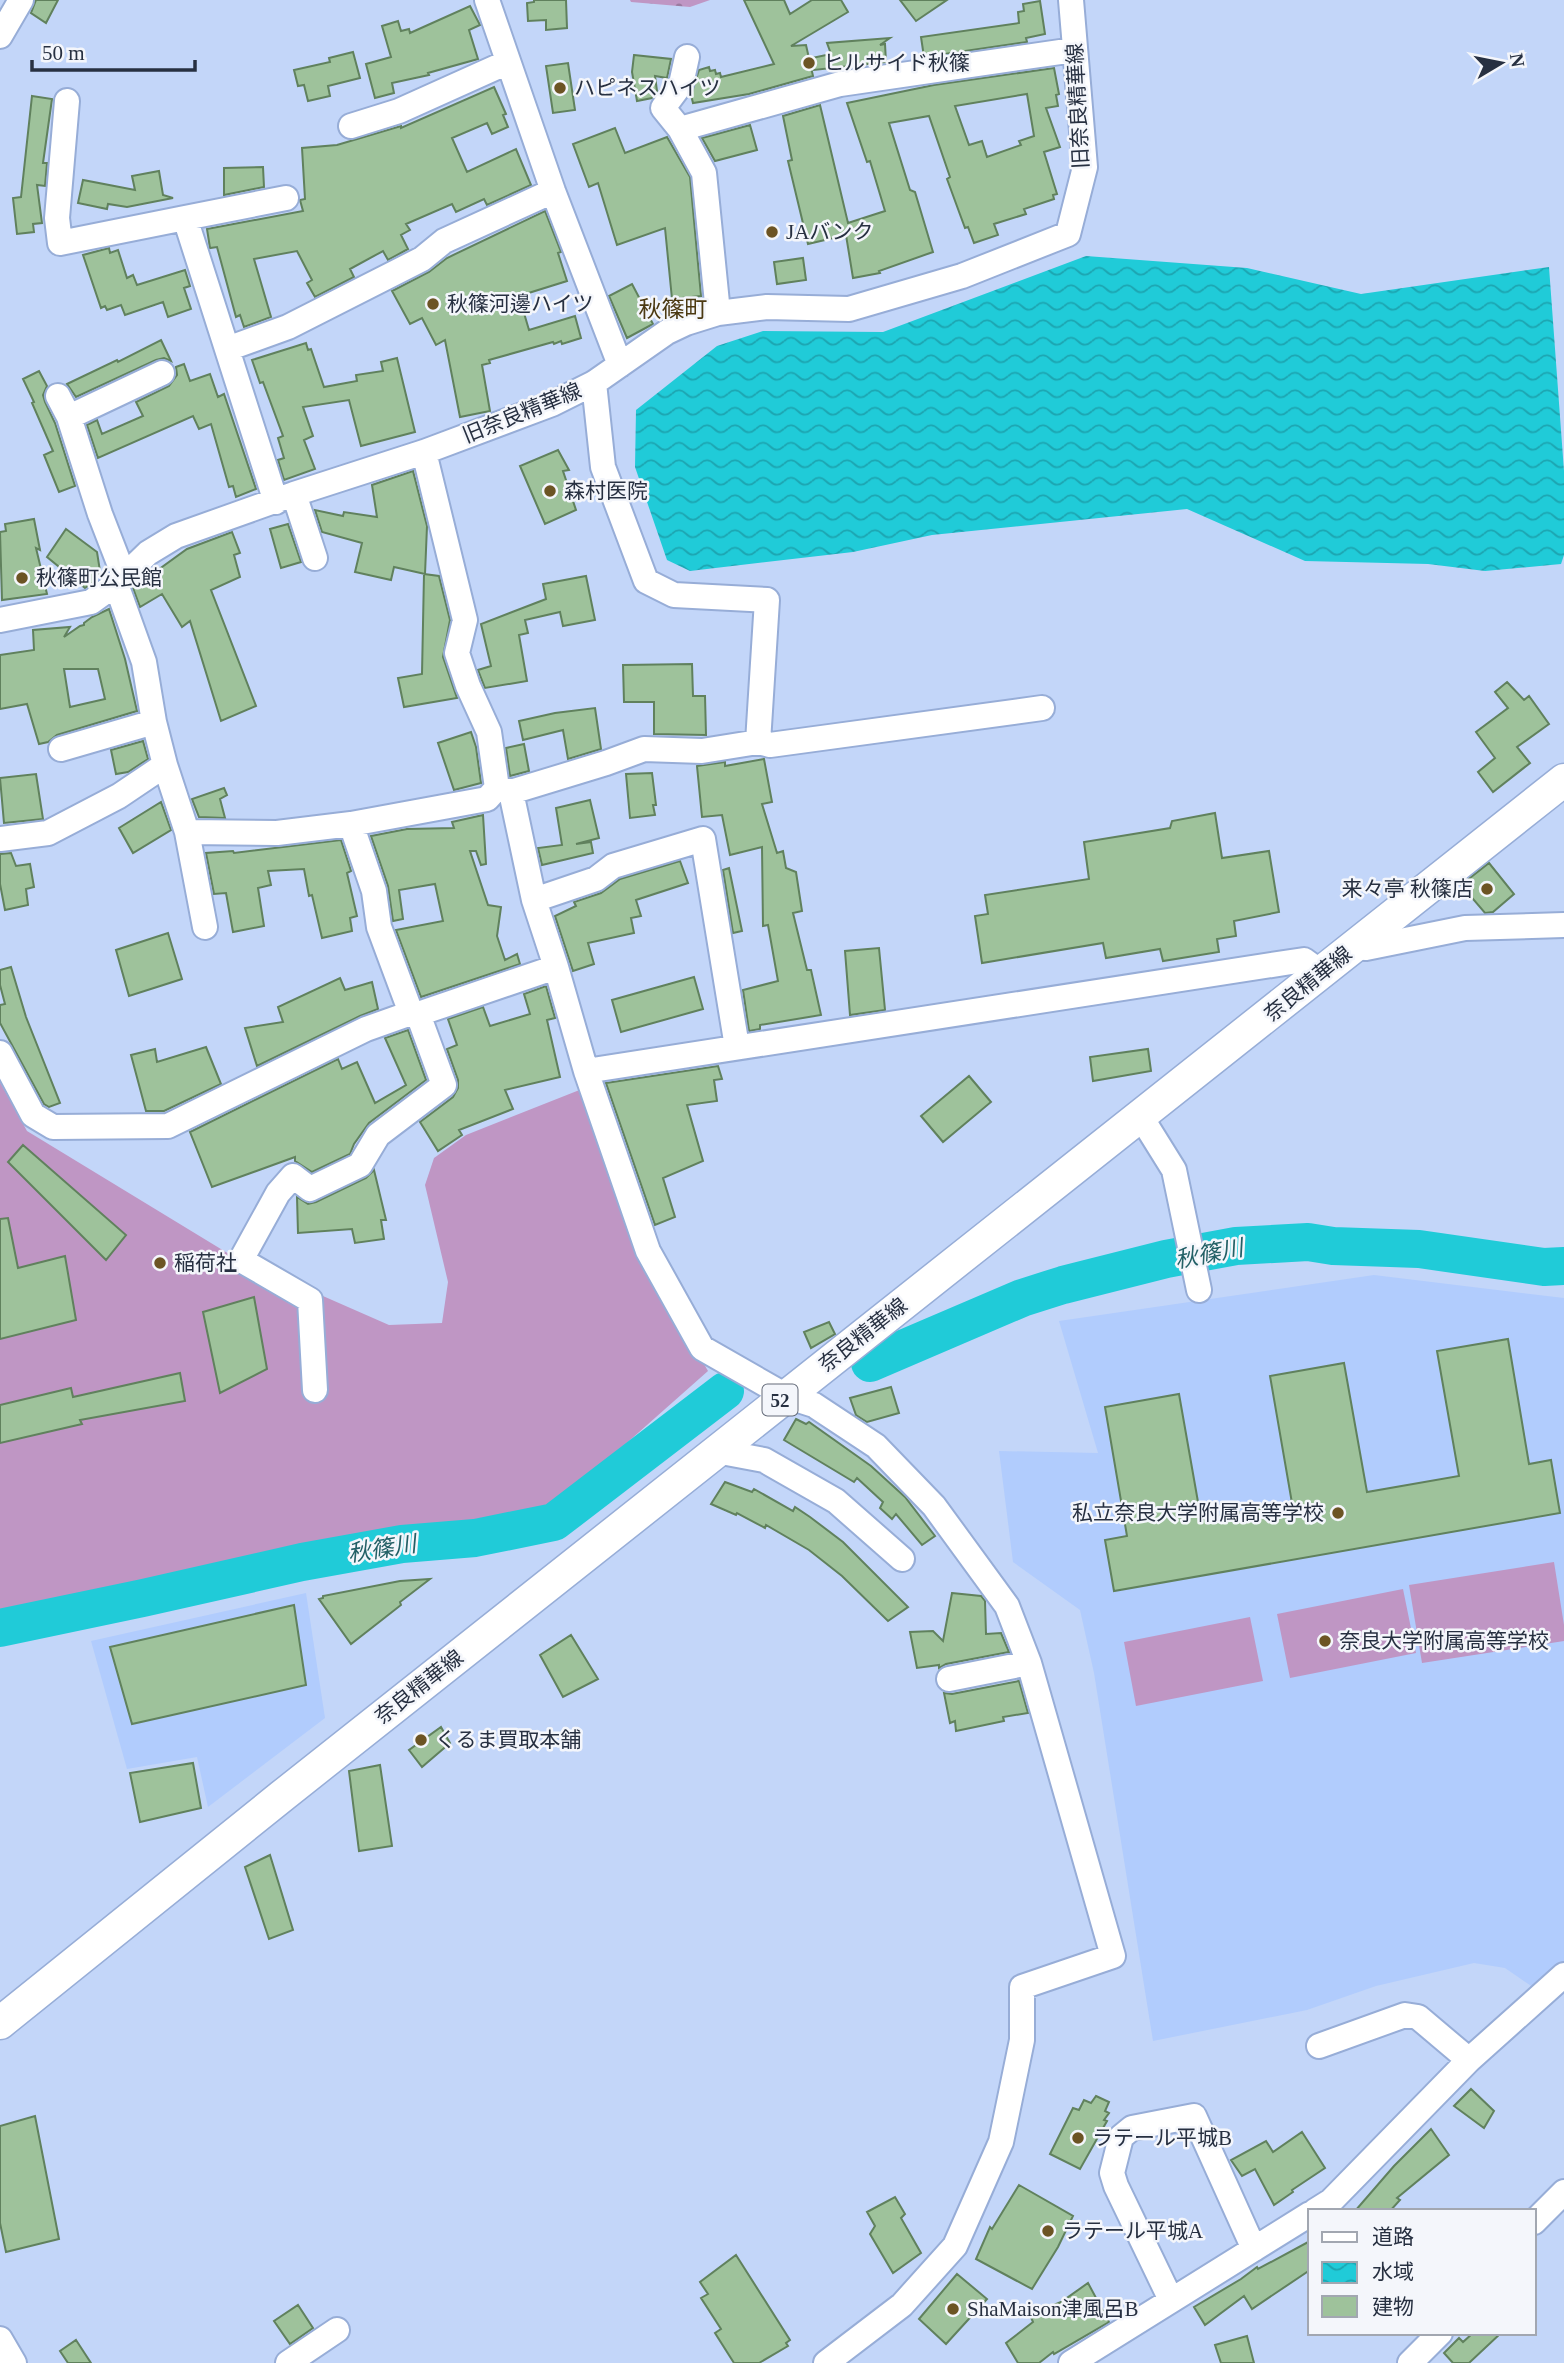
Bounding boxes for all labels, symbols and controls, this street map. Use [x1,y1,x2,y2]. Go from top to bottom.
scale bar [32,28,194,72]
north arrow [1466,28,1536,98]
text: 50 m [42,41,85,65]
street label: 旧奈良精華線 [1063,42,1093,170]
place label: ヒルサイド秋篠 [823,51,970,75]
text: N [1506,52,1529,69]
marker: ヒルサイド秋篠 [801,55,817,71]
place label: ハピネスハイツ [574,76,721,100]
marker: ハピネスハイツ [552,80,568,96]
place label: JAバンク [786,220,873,244]
marker: JAバンク [764,224,780,240]
place label: 秋篠河邊ハイツ [447,292,594,316]
marker: 秋篠河邊ハイツ [425,296,441,312]
district label: 秋篠町 [639,297,708,322]
street label: 旧奈良精華線 [459,378,585,448]
place label: 森村医院 [564,479,648,503]
marker: 森村医院 [542,483,558,499]
place label: 秋篠町公民館 [36,566,162,590]
marker: 秋篠町公民館 [14,570,30,586]
place label: 来々亭 秋篠店 [1342,877,1473,901]
marker: 来々亭 秋篠店 [1479,881,1495,897]
street label: 奈良精華線 [1260,942,1356,1026]
water label: 秋篠川 [1173,1235,1248,1273]
place label: 稲荷社 [174,1251,237,1275]
marker: 稲荷社 [152,1255,168,1271]
street label: 奈良精華線 [814,1293,912,1377]
road number: 52 [762,1384,798,1416]
place label: 私立奈良大学附属高等学校 [1072,1501,1324,1525]
marker: 私立奈良大学附属高等学校 [1330,1505,1346,1521]
water label: 秋篠川 [346,1531,421,1567]
place label: 奈良大学附属高等学校 [1339,1629,1549,1653]
marker: 奈良大学附属高等学校 [1317,1633,1333,1649]
street label: 奈良精華線 [370,1645,468,1729]
place label: くるま買取本舗 [435,1728,582,1752]
marker: くるま買取本舗 [413,1732,429,1748]
place label: ラテール平城B [1092,2126,1232,2150]
marker: ラテール平城B [1070,2130,1086,2146]
legend [1308,2209,1536,2335]
place label: ラテール平城A [1062,2219,1204,2243]
marker: ラテール平城A [1040,2223,1056,2239]
text: 道路 [1372,2225,1414,2249]
text: 水域 [1372,2260,1414,2284]
text: 建物 [1372,2295,1414,2319]
place label: ShaMaison津風呂B [967,2297,1139,2321]
marker: ShaMaison津風呂B [945,2301,961,2317]

